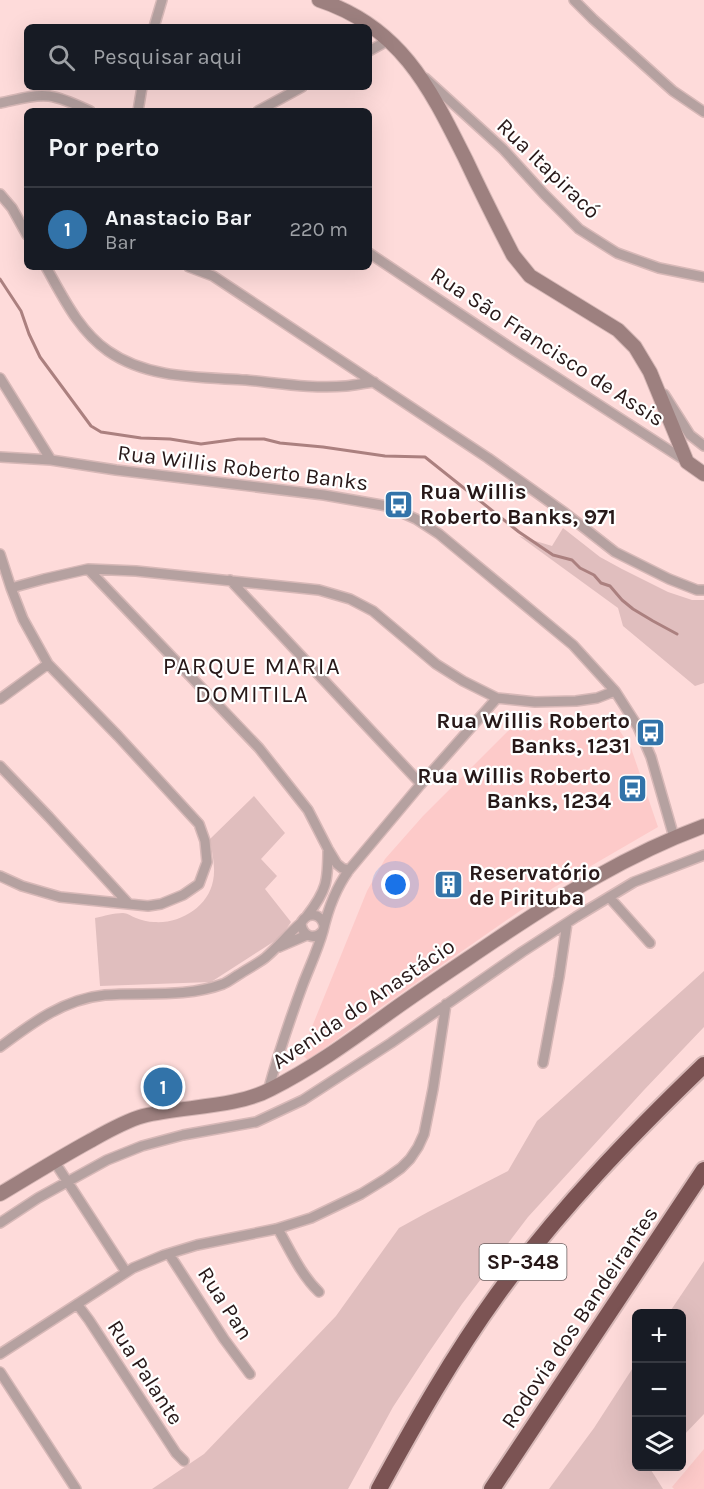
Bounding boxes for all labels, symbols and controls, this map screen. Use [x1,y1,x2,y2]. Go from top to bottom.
search box [24,24,372,90]
icon: search [45,41,78,74]
text: Pesquisar aqui [93,44,242,70]
street label: Rua Itapiracó [491,113,605,224]
text: Por perto [48,132,159,163]
text: Anastacio Bar [105,205,251,231]
text: 1 [64,218,71,241]
text: 220 m [289,218,348,241]
text: Bar [105,231,136,254]
street label: Rua São Francisco de Assis [426,262,669,432]
street label: Rua Willis Roberto Banks [116,440,370,496]
place label: Rua Willis Roberto Banks, 971 [420,479,616,530]
bus stop icon: Rua Willis Roberto Banks, 971 [383,488,415,520]
district label: PARQUE MARIA DOMITILA [163,652,341,708]
place label: Rua Willis Roberto Banks, 1231 [436,708,630,759]
bus stop icon: Rua Willis Roberto Banks, 1231 [635,717,667,749]
place label: Rua Willis Roberto Banks, 1234 [417,763,611,814]
bus stop icon: Rua Willis Roberto Banks, 1234 [616,772,648,804]
place label: Reservatório de Pirituba [469,860,600,911]
building icon: Reservatório de Pirituba [432,869,464,901]
your location [381,870,410,899]
street label: Avenida do Anastácio [267,933,460,1075]
pin: 1 [144,1064,182,1110]
street label: Rodovia dos Bandeirantes [496,1202,664,1433]
road number: SP-348 [480,1244,566,1280]
street label: Rua Pan [192,1262,258,1345]
map controls [632,1309,686,1471]
button: + [632,1309,686,1363]
street label: Rua Palante [102,1315,189,1430]
button: − [632,1363,686,1417]
button: layers [632,1417,686,1471]

